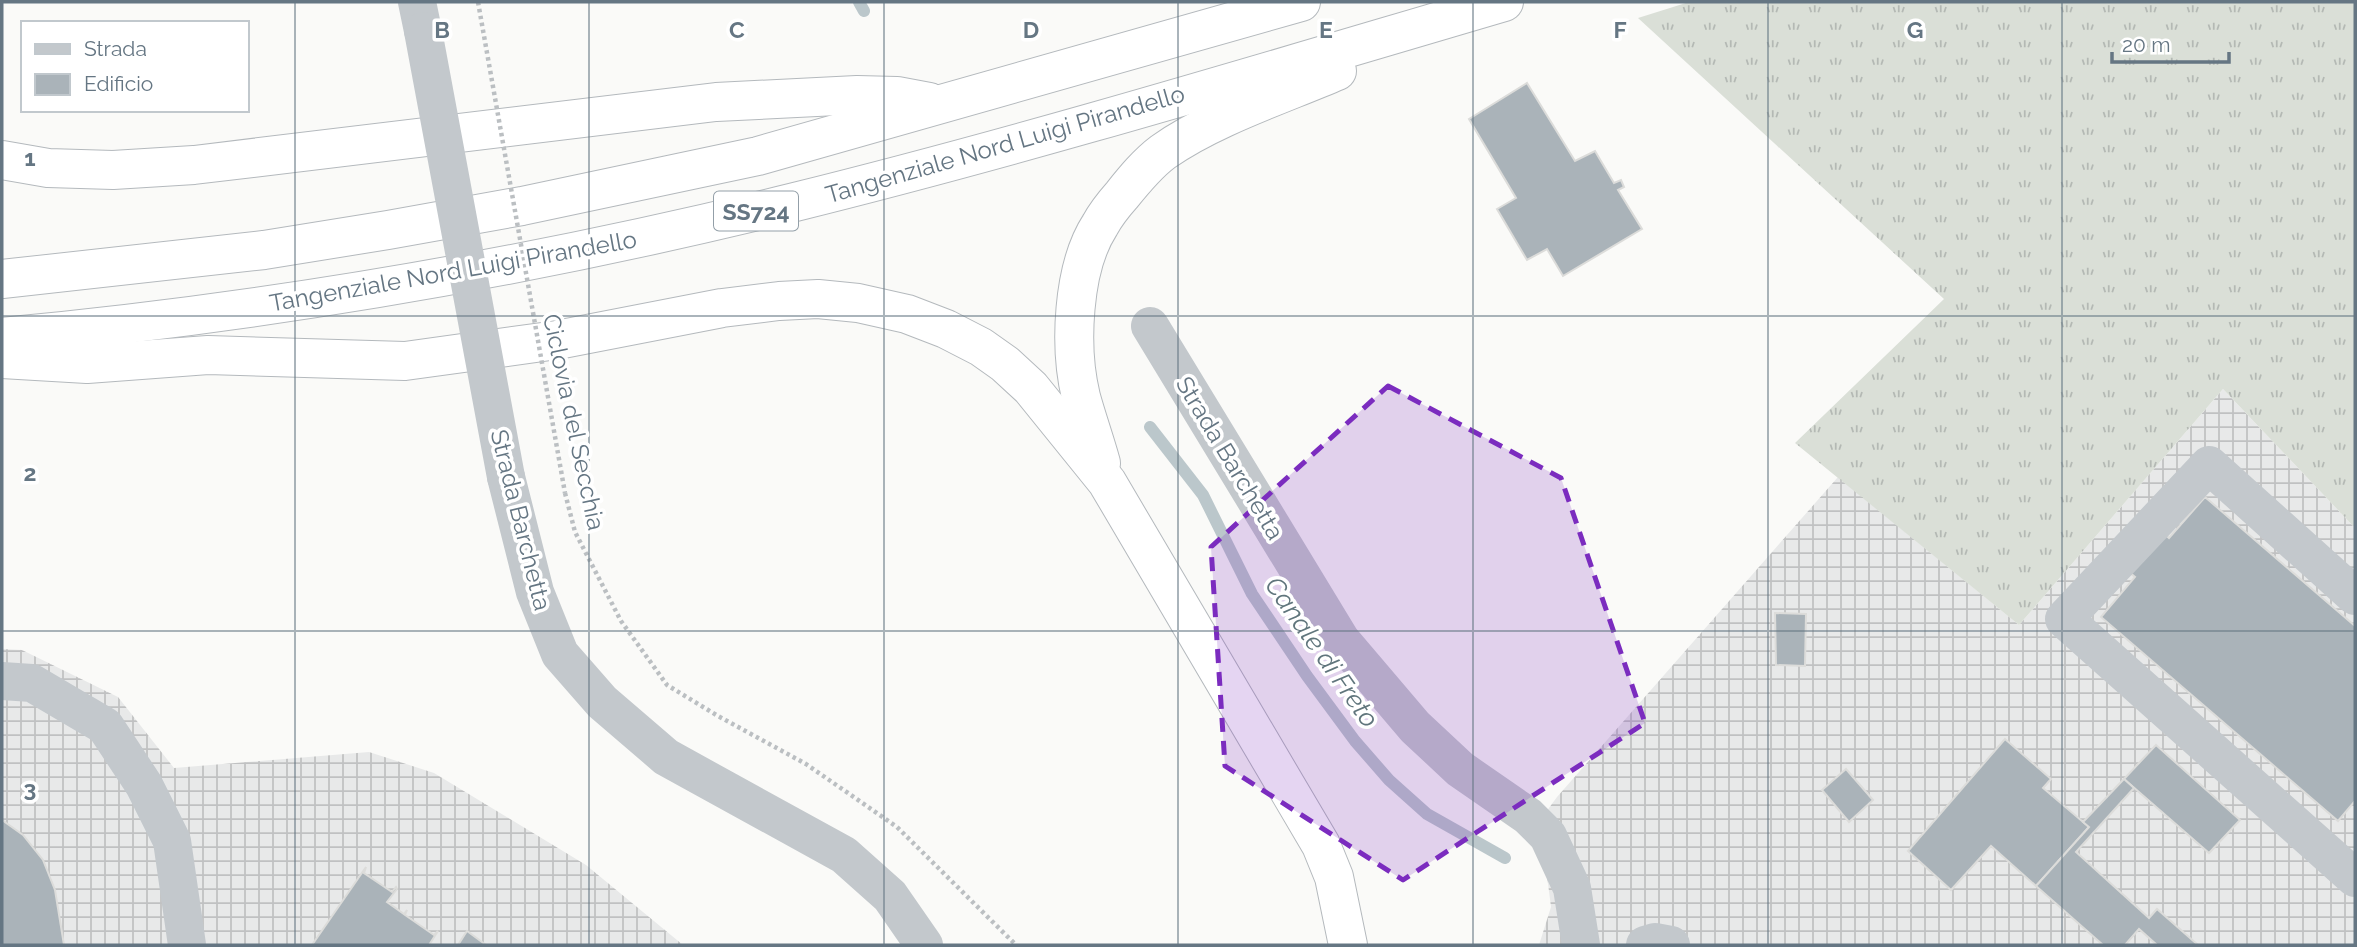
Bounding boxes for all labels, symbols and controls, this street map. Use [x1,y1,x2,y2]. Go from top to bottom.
text: B [434,16,450,43]
text: C [729,16,745,43]
text: D [1023,16,1039,43]
text: E [1319,16,1333,43]
text: F [1613,16,1627,43]
text: G [1907,16,1923,43]
legend [21,21,248,112]
scale bar [2112,21,2229,65]
text: 20 m [2122,32,2170,57]
text: Strada [84,36,147,61]
text: Edificio [84,71,153,96]
street label: Tangenziale Nord Luigi Pirandello [822,79,1188,209]
text: 1 [24,144,36,171]
road number: SS724 [714,192,798,230]
street label: Tangenziale Nord Luigi Pirandello [267,224,639,318]
street label: Ciclovia del Secchia [537,311,611,533]
street label: Strada Barchetta [1170,371,1290,545]
street label: Strada Barchetta [485,427,557,613]
text: 2 [24,459,36,486]
water label: Canale di Freto [1259,571,1385,733]
text: 3 [24,775,36,802]

